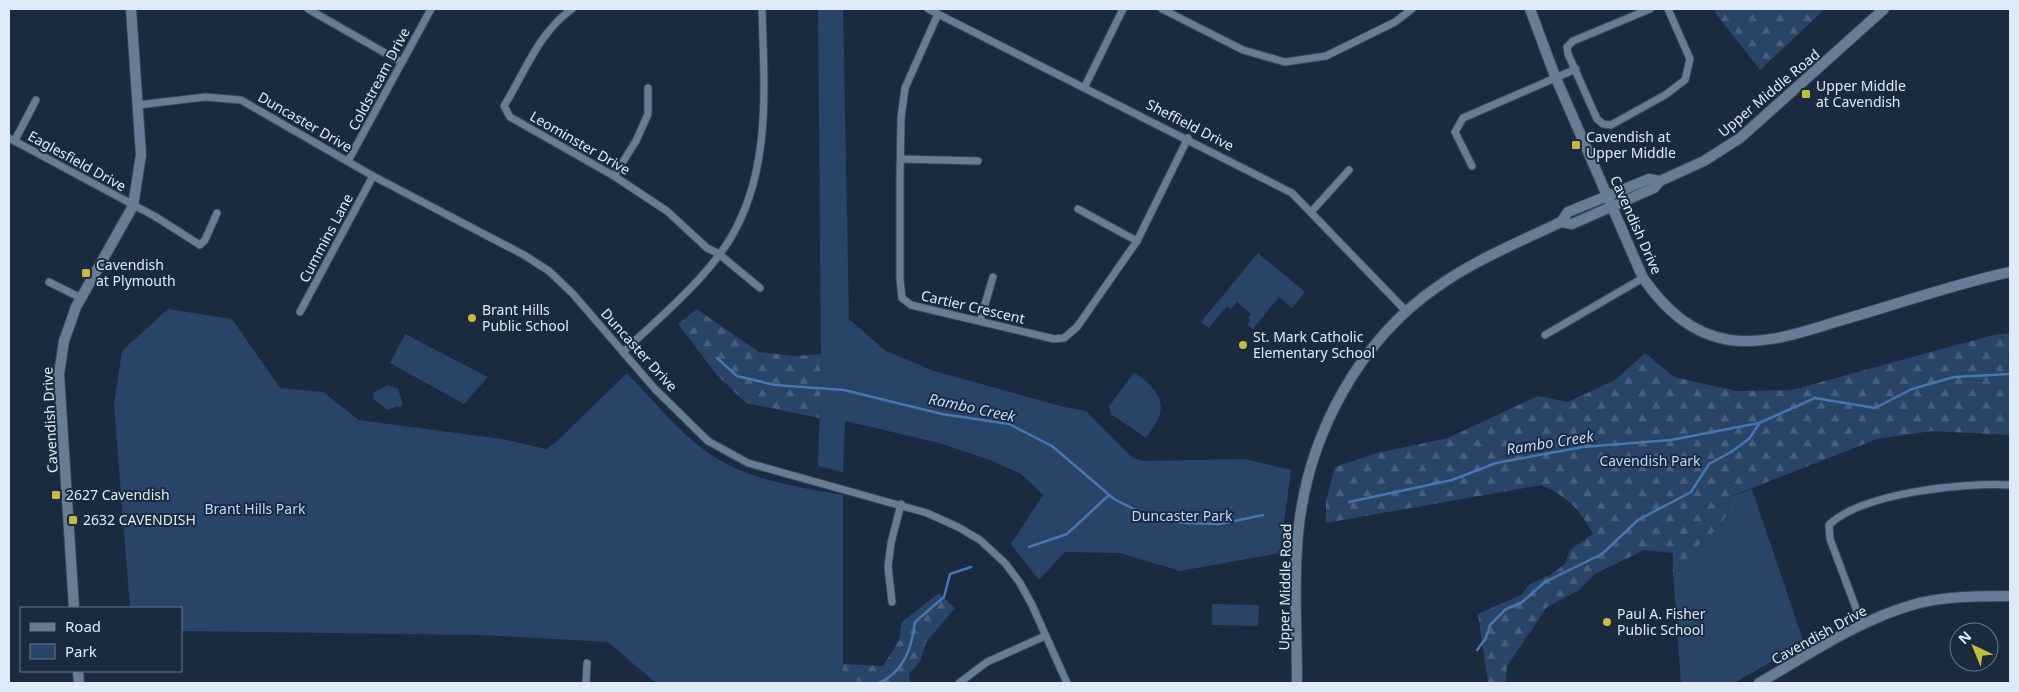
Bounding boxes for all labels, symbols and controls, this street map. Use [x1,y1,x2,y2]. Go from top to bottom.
street label: Coldstream Drive [343,24,414,134]
street label: Upper Middle Road [1714,44,1823,141]
place label: Upper Middle at Cavendish [1816,76,1906,111]
street label: Duncaster Drive [255,87,356,156]
marker: Upper Middle at Cavendish [1800,88,1812,100]
street label: Sheffield Drive [1143,94,1237,155]
street label: Leominster Drive [527,106,634,179]
street label: Eaglesfield Drive [25,126,130,195]
place label: Cavendish at Upper Middle [1586,127,1676,162]
marker: Cavendish at Upper Middle [1570,139,1582,151]
street label: Cavendish Drive [1606,172,1667,277]
street label: Cummins Lane [294,190,357,286]
place label: Cavendish at Plymouth [96,255,176,290]
marker: Cavendish at Plymouth [80,267,92,279]
street label: Cartier Crescent [919,285,1027,328]
place label: Brant Hills Public School [482,300,569,335]
street label: Duncaster Drive [597,304,682,395]
marker: Brant Hills Public School [466,312,478,324]
place label: St. Mark Catholic Elementary School [1253,327,1375,362]
marker: St. Mark Catholic Elementary School [1237,339,1249,351]
street label: Cavendish Drive [37,366,62,474]
water label: Rambo Creek [927,388,1018,426]
water label: Rambo Creek [1505,425,1596,459]
park label: Cavendish Park [1599,451,1701,470]
place label: 2627 Cavendish [66,485,170,504]
marker: 2627 Cavendish [50,489,62,501]
park label: Brant Hills Park [205,499,306,518]
park label: Duncaster Park [1132,506,1233,525]
place label: 2632 CAVENDISH [83,510,196,529]
marker: 2632 CAVENDISH [67,514,79,526]
street label: Upper Middle Road [1274,523,1295,651]
street label: Cavendish Drive [1768,600,1870,669]
place label: Paul A. Fisher Public School [1617,604,1706,639]
legend [20,607,182,672]
text: Road [65,616,101,636]
marker: Paul A. Fisher Public School [1601,616,1613,628]
north arrow [1949,622,1999,672]
text: N [1954,626,1975,648]
text: Park [65,641,97,661]

